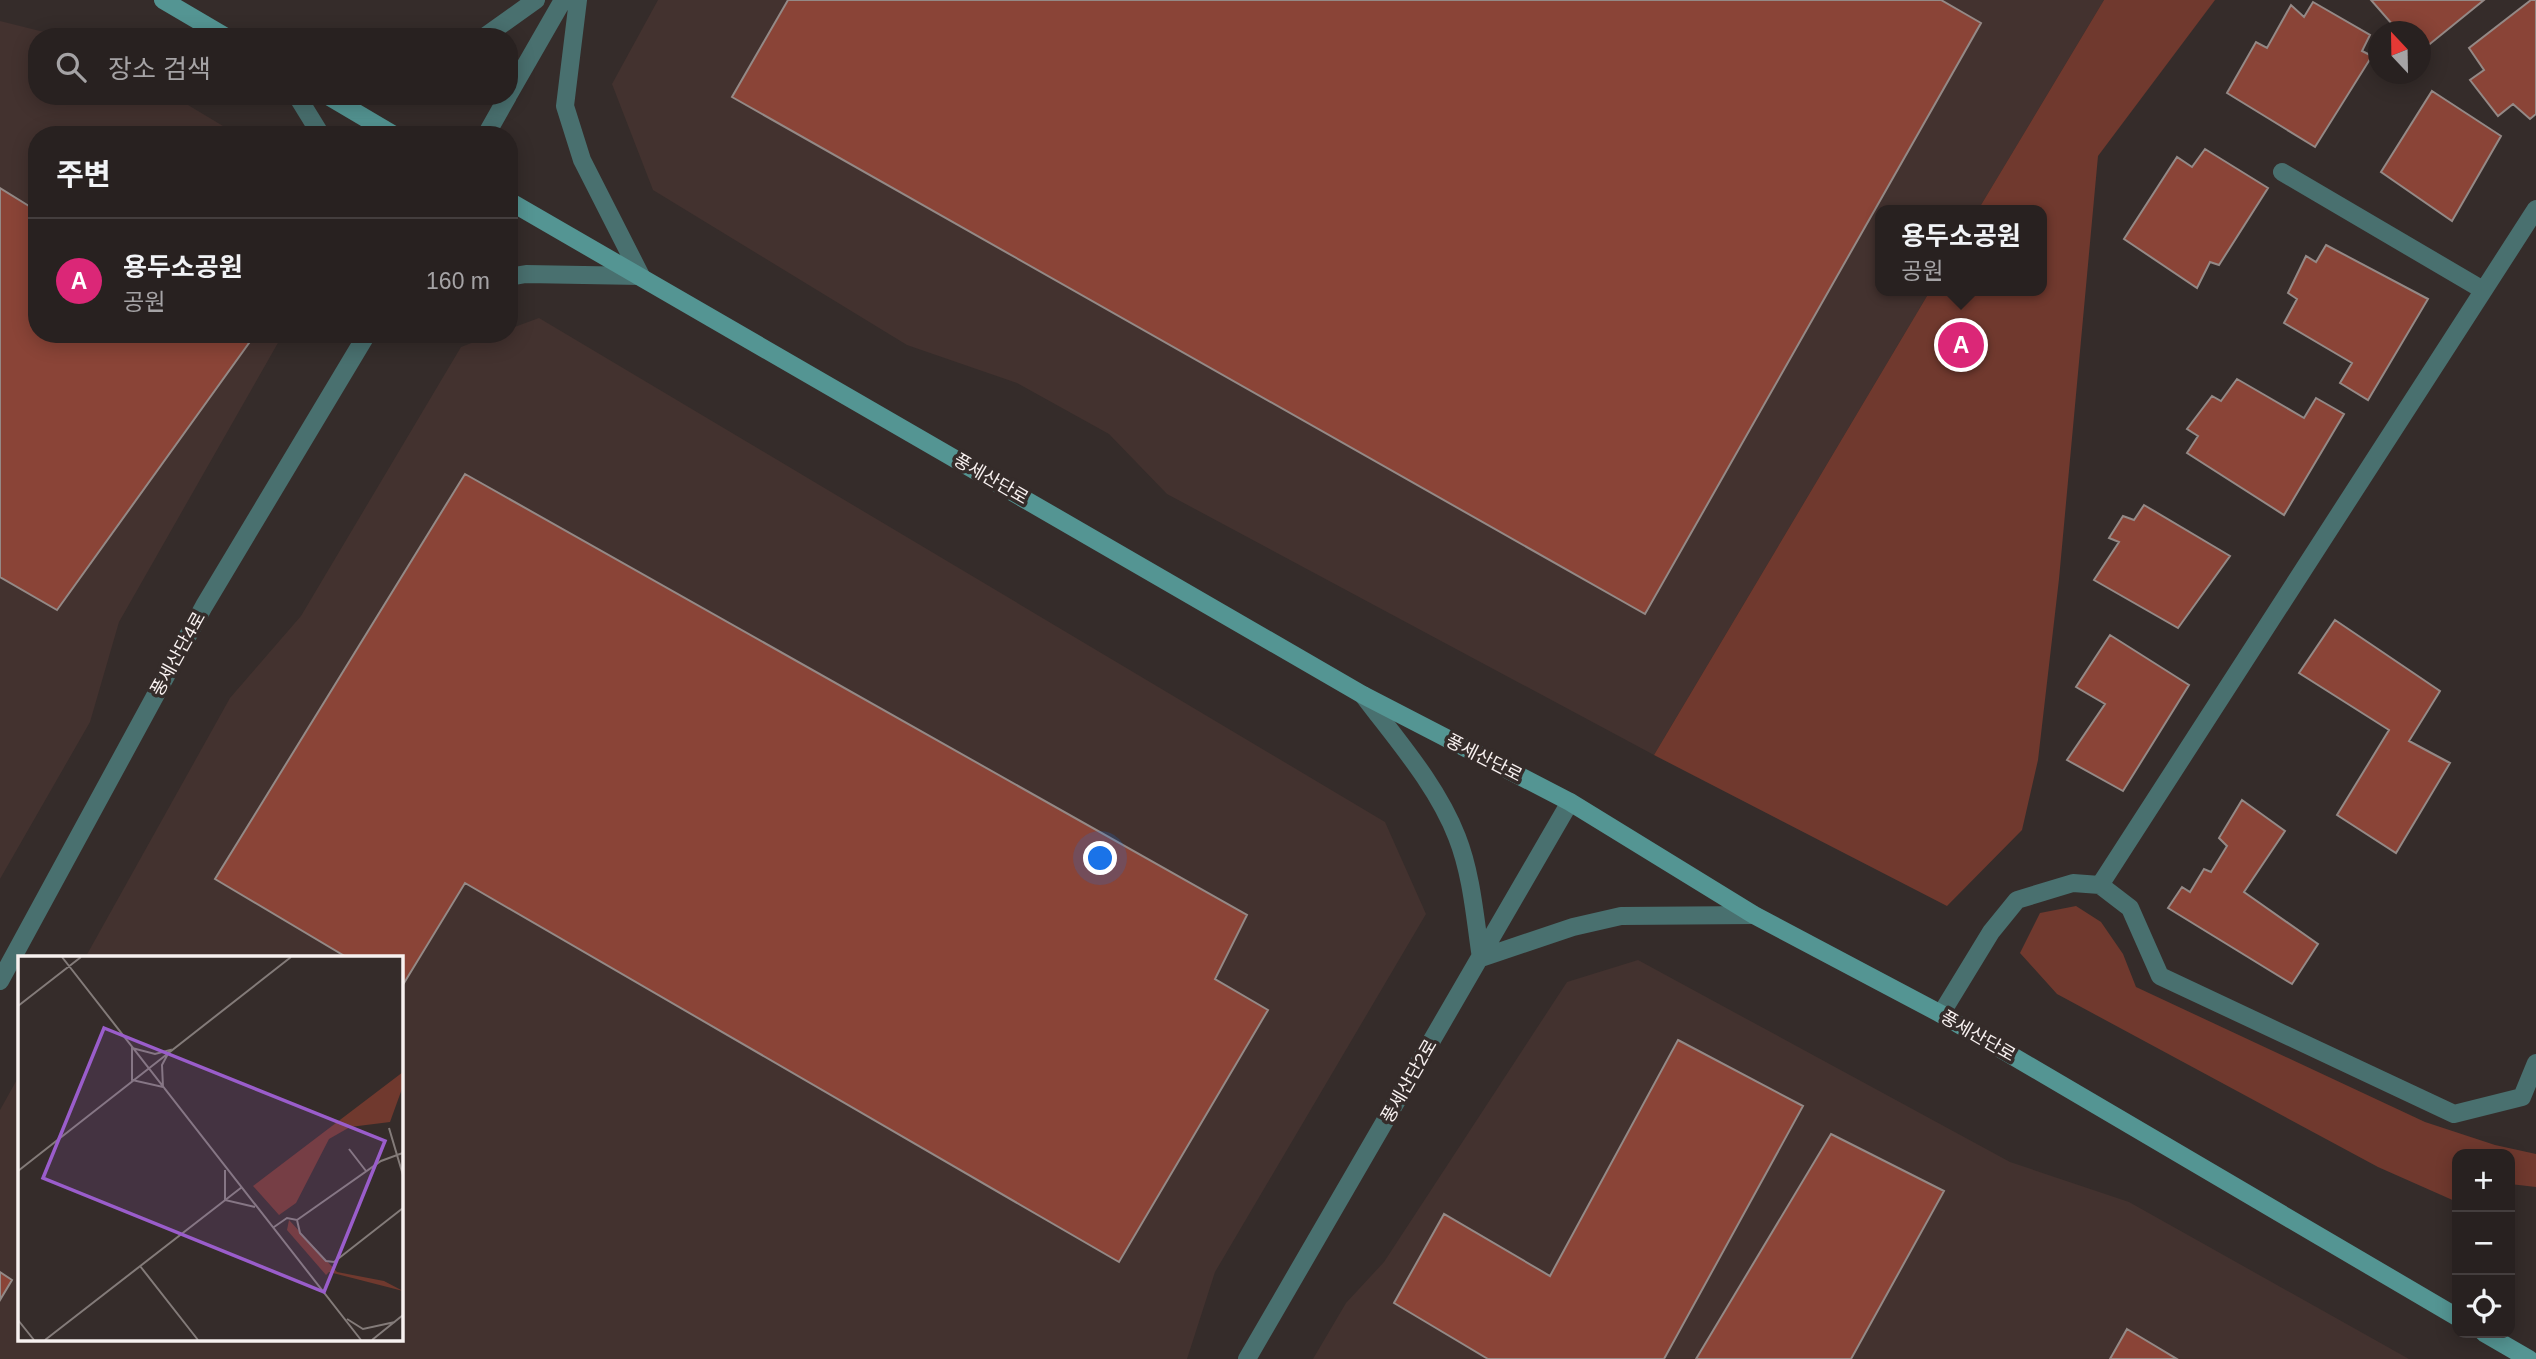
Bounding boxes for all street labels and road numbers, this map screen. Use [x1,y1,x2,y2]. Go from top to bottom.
street label: 풍세산단로 [950,450,1032,508]
street label: 풍세산단4로 [147,609,209,699]
street label: 풍세산단로 [1443,730,1525,786]
street label: 풍세산단로 [1937,1007,2019,1065]
street label: 풍세산단2로 [1377,1036,1441,1126]

